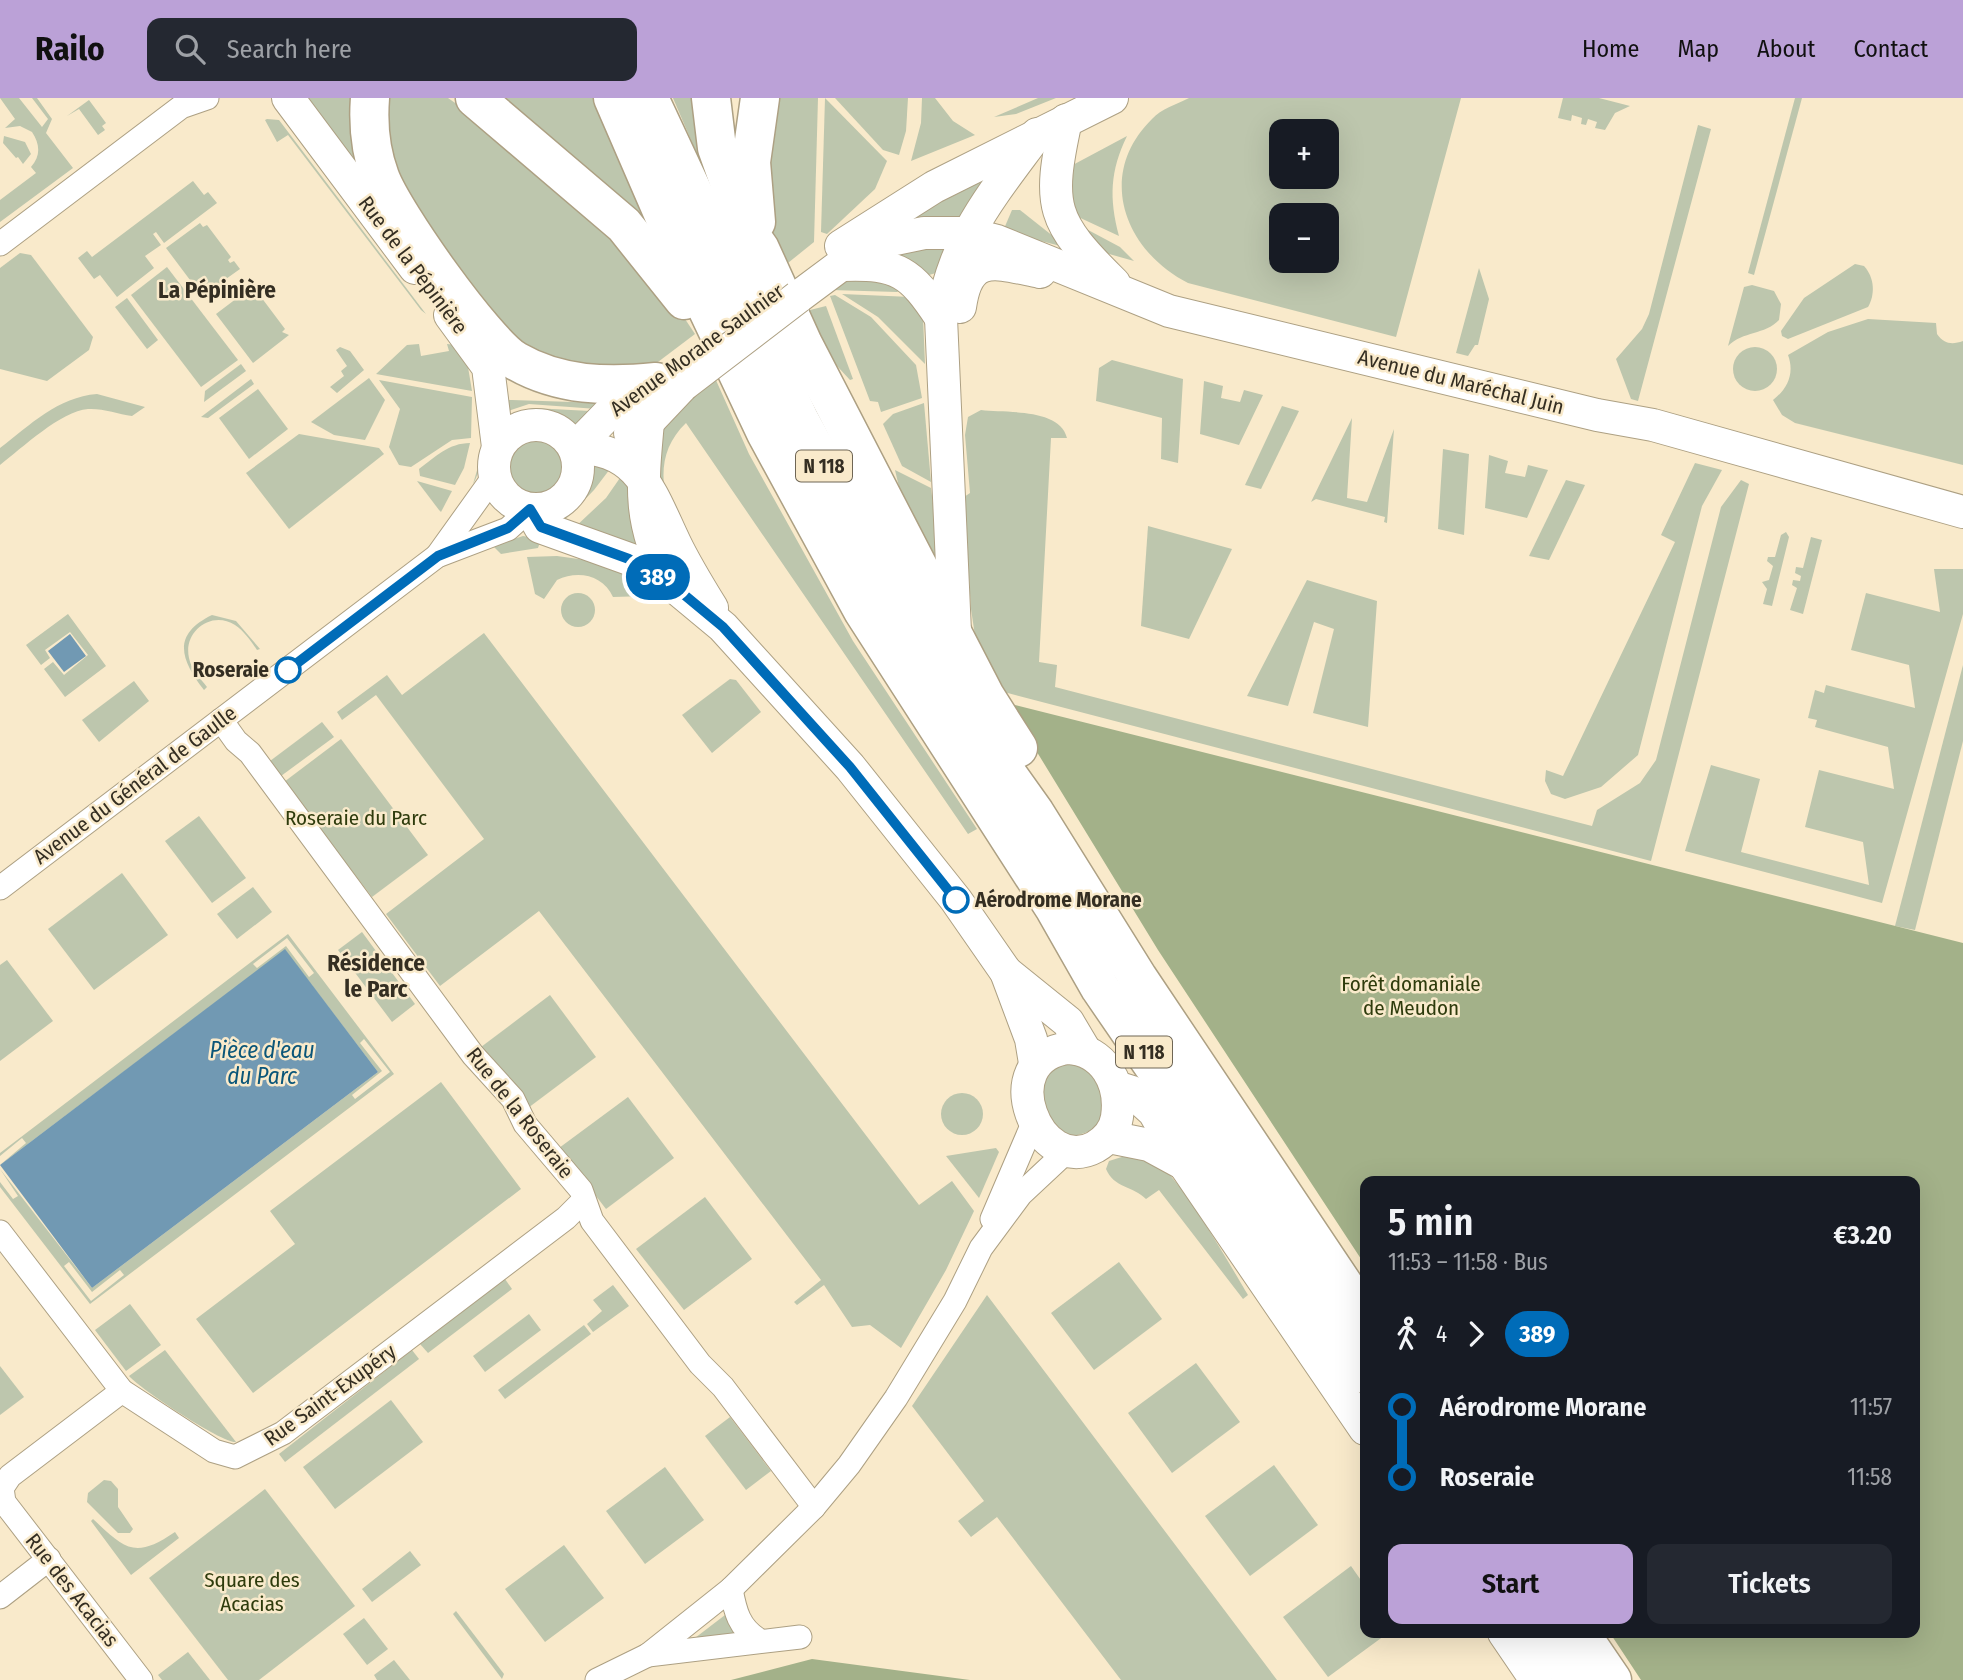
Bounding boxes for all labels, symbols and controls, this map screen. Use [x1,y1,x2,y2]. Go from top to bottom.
search box [147,18,637,81]
text: Railo [35,29,105,69]
icon: search [171,30,209,68]
text: Search here [227,34,352,65]
text: Home [1582,35,1639,63]
text: Map [1677,35,1719,63]
text: About [1757,35,1815,63]
text: Contact [1853,35,1928,63]
map controls [1269,119,1339,273]
button: + [1269,119,1339,189]
street label: Rue de la Pépinière [353,191,473,339]
button: − [1269,203,1339,273]
district label: La Pépinière [158,276,276,304]
street label: Avenue Morane Saulnier [605,278,790,422]
street label: Avenue du Maréchal Juin [1355,344,1567,420]
road number: N 118 [796,450,852,482]
line badge: 389 [618,554,698,600]
text: 389 [640,563,676,591]
place label: Roseraie [193,657,269,683]
marker: Roseraie [275,657,301,683]
street label: Avenue du Général de Gaulle [28,700,242,870]
park label: Roseraie du Parc [285,805,427,831]
marker: Aérodrome Morane [943,887,969,913]
place label: Aérodrome Morane [974,887,1142,913]
district label: Résidence le Parc [327,949,425,1003]
park label: Forêt domaniale de Meudon [1341,971,1481,1021]
water label: Pièce d'eau du Parc [209,1036,315,1090]
road number: N 118 [1116,1036,1172,1068]
street label: Rue de la Roseraie [461,1042,579,1184]
text: 5 min [1388,1199,1473,1245]
text: €3.20 [1834,1220,1892,1251]
text: 11:53 – 11:58 · Bus [1388,1248,1548,1276]
icon: walk [1388,1315,1426,1353]
icon: forward [1457,1315,1495,1353]
text: 4 [1436,1320,1447,1348]
text: 389 [1519,1320,1555,1348]
street label: Rue Saint-Exupéry [259,1338,402,1452]
text: Aérodrome Morane [1440,1392,1646,1423]
text: 11:57 [1850,1393,1892,1421]
text: Roseraie [1440,1462,1534,1493]
text: 11:58 [1847,1463,1892,1491]
street label: Rue des Acacias [20,1528,124,1652]
button: Start [1388,1544,1633,1624]
button: Tickets [1647,1544,1892,1624]
park label: Square des Acacias [204,1567,300,1617]

